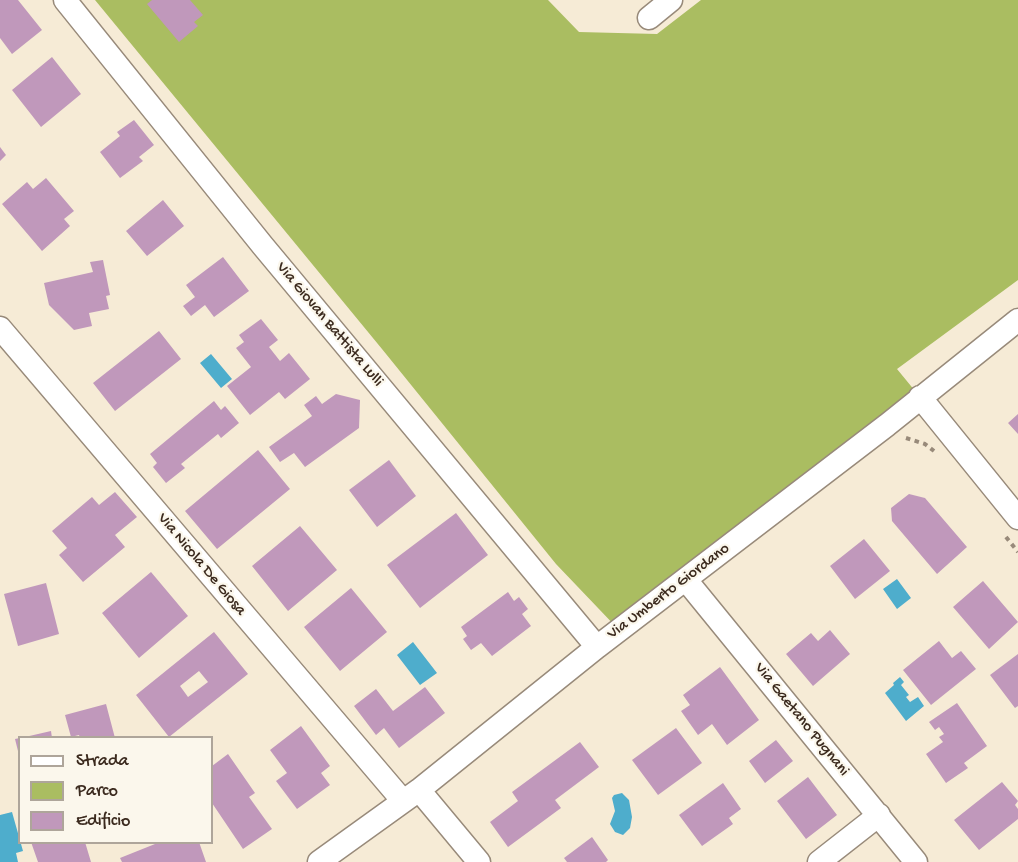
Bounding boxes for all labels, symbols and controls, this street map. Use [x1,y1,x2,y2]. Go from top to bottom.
street label: Via Giovan Battista Lulli [271,259,387,391]
street label: Via Nicola De Giosa [153,510,249,620]
street label: Via Umberto Giordano [604,540,734,644]
street label: Via Gaetano Pugnani [749,659,853,781]
legend [18,736,213,844]
text: Strada [76,751,129,772]
text: Parco [76,781,118,802]
text: Edificio [76,811,130,832]

